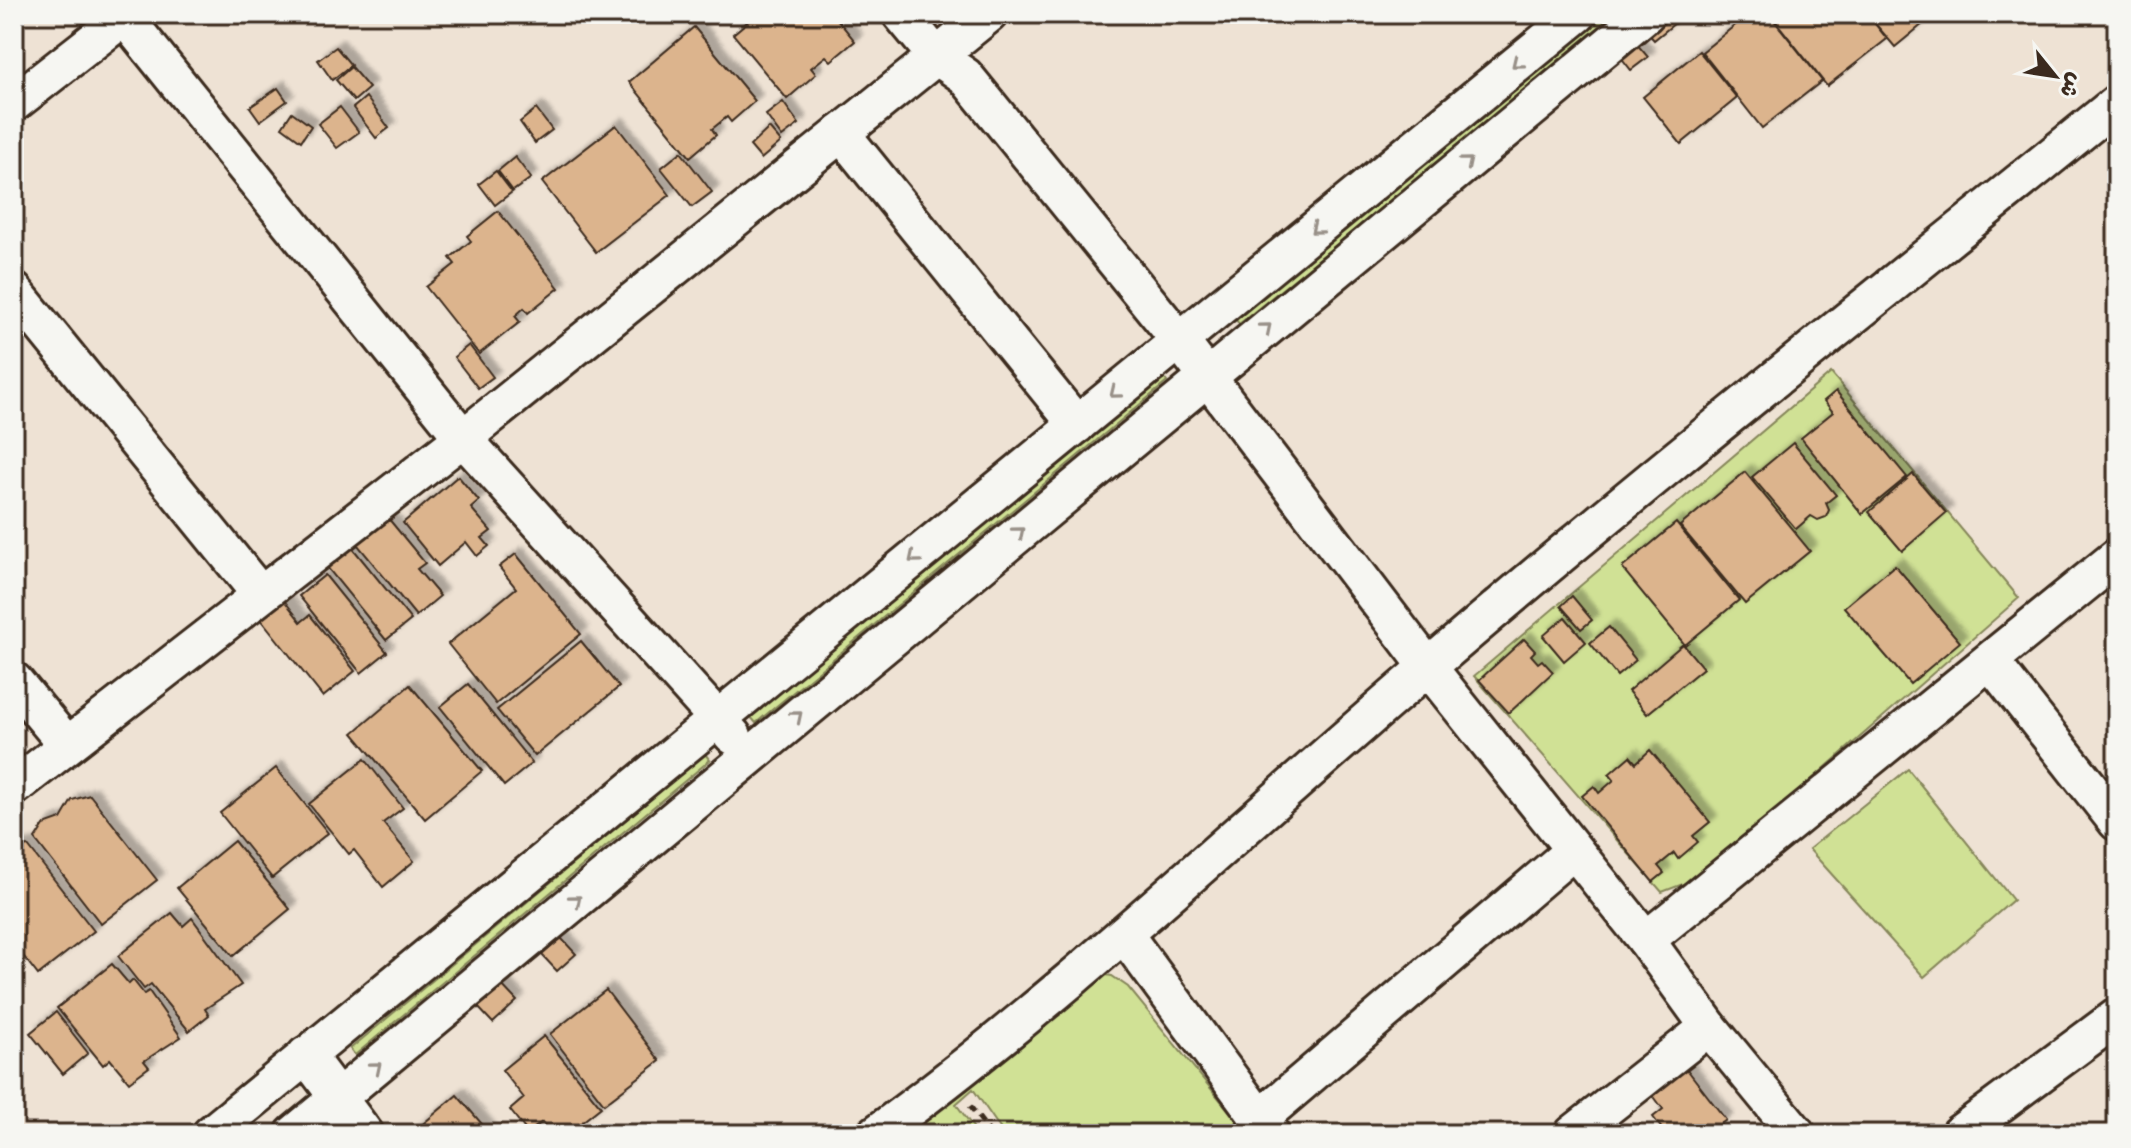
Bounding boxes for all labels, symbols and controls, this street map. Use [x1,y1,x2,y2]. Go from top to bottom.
north arrow [2015,36,2095,116]
one-way arrow [1511,54,1526,68]
text: ش [2054,69,2090,103]
one-way arrow [1458,157,1472,172]
one-way arrow [1311,219,1326,233]
one-way arrow [1257,323,1272,337]
one-way arrow [1110,384,1125,398]
one-way arrow [1009,527,1024,542]
one-way arrow [909,548,923,563]
one-way arrow [787,711,802,726]
one-way arrow [566,895,581,910]
one-way arrow [367,1062,382,1077]

